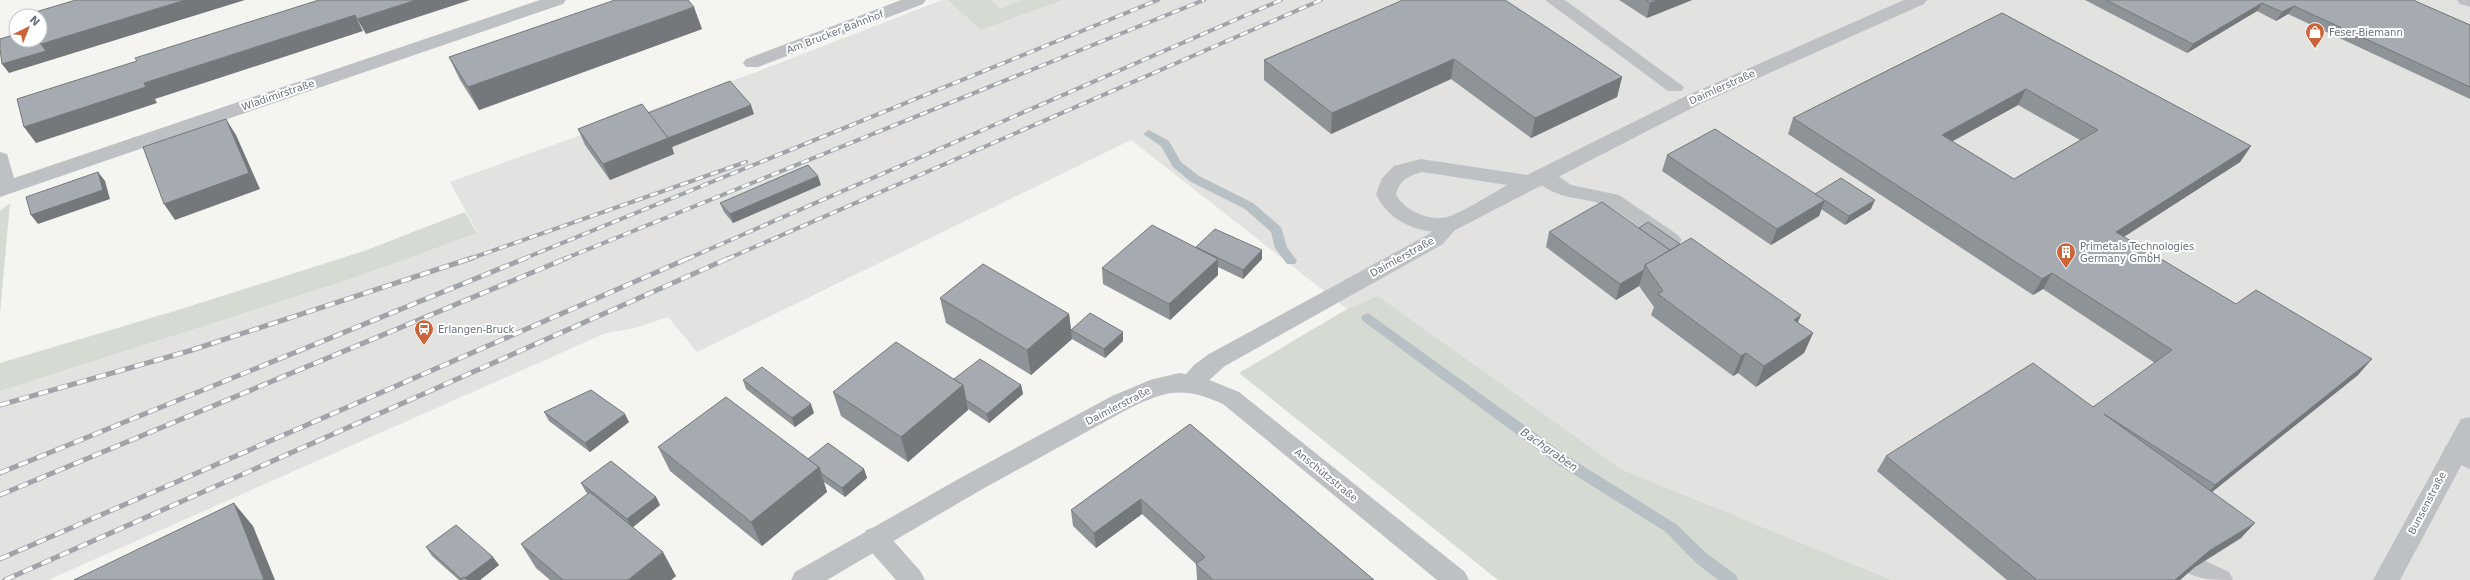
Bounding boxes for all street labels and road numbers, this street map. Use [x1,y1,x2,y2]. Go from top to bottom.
street label: Am Brucker Bahnhof [785,8,886,56]
street label: Daimlerstraße [1687,67,1757,107]
street label: Wladimirstraße [240,77,316,113]
street label: Daimlerstraße [1368,235,1436,279]
street label: Daimlerstraße [1084,385,1152,427]
street label: Anschützstraße [1292,446,1360,504]
street label: Bunsenstraße [2406,470,2448,536]

